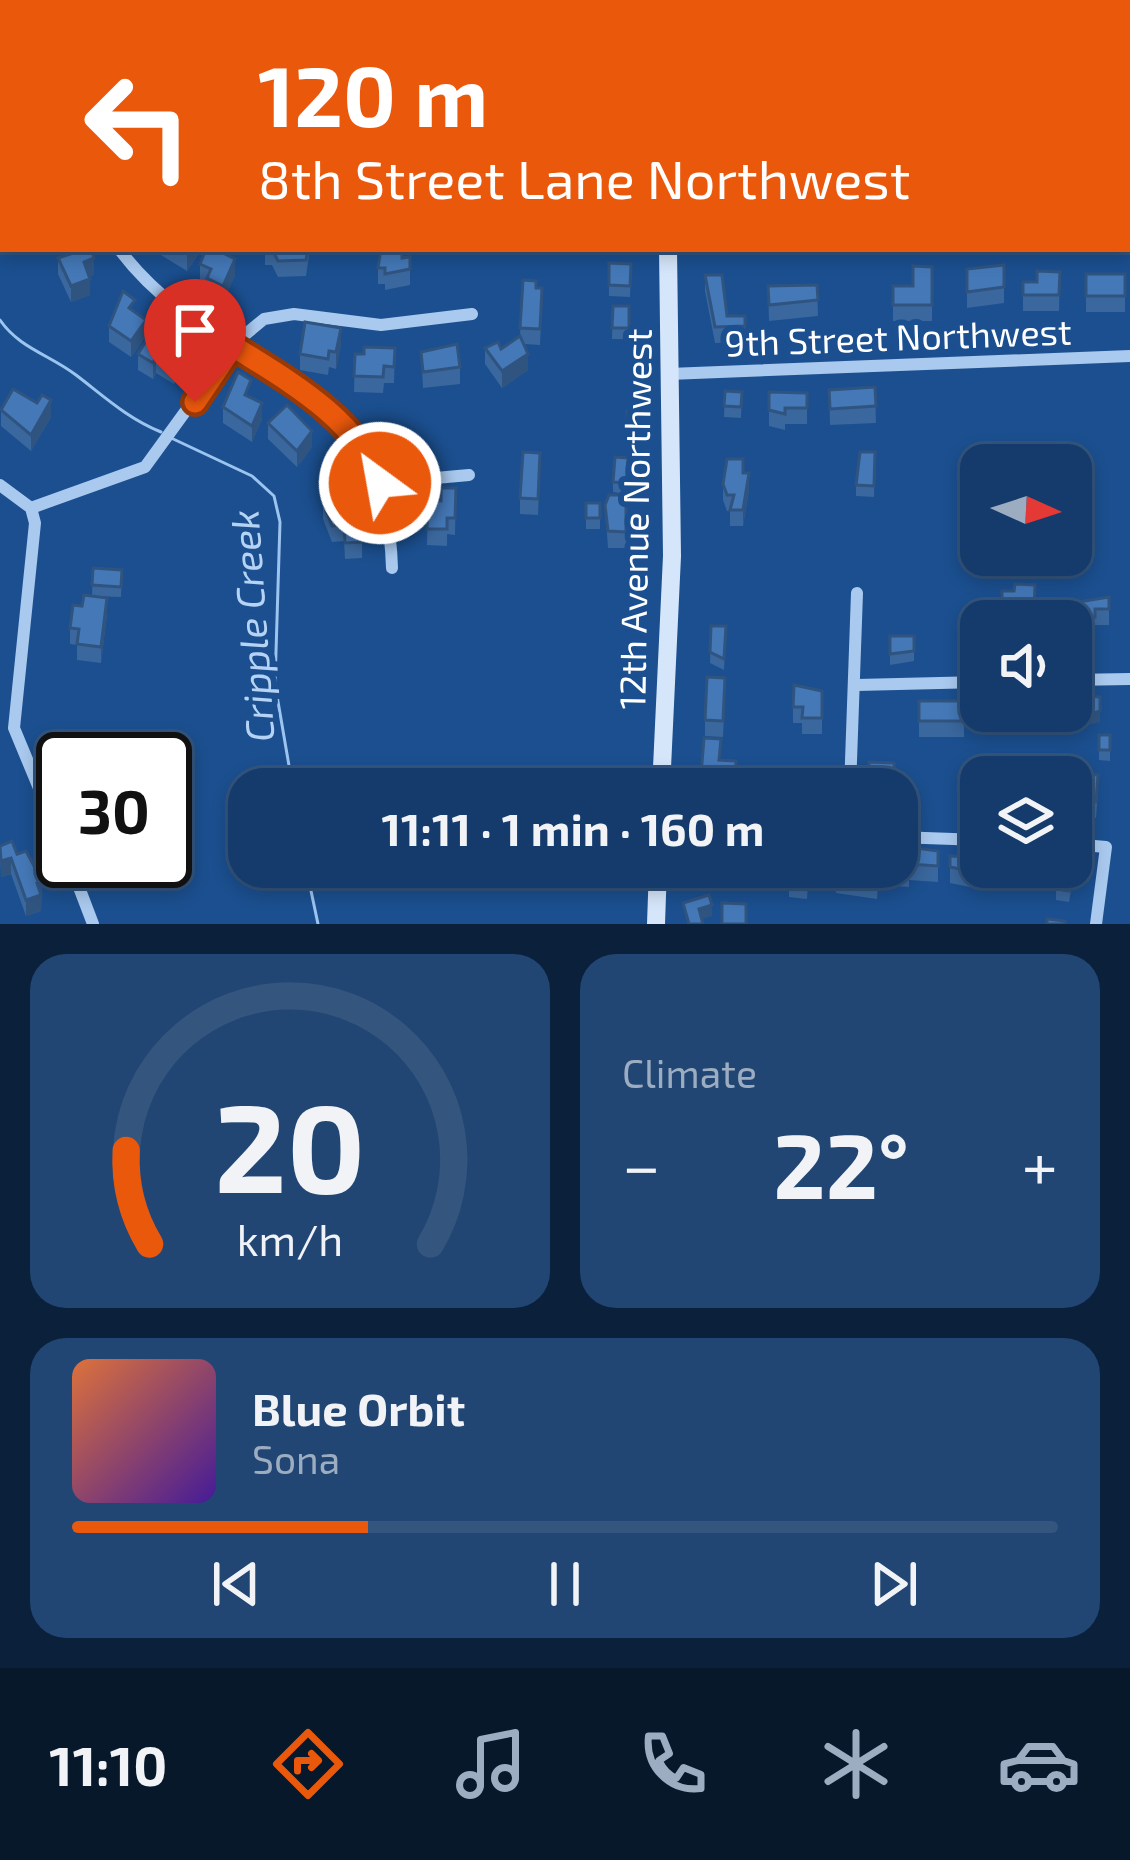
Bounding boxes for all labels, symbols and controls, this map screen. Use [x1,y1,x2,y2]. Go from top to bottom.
text: 120 m [258,43,488,144]
icon: left [60,48,216,204]
text: 8th Street Lane Northwest [258,145,910,210]
pin [144,279,246,402]
icon: arrive [162,297,228,363]
street label: 9th Street Northwest [724,308,1072,364]
street label: 12th Avenue Northwest [609,328,659,710]
position arrow [317,420,443,546]
north arrow [960,444,1092,576]
map controls [960,444,1092,888]
water label: Cripple Creek [219,508,283,744]
button: sound [960,600,1092,732]
speed limit sign: 30 [36,732,192,888]
button: layers [960,756,1092,888]
text: 11:11 · 1 min · 160 m [382,801,764,855]
text: Climate [622,1049,757,1096]
text: 20 [214,1068,366,1218]
text: 22° [773,1109,909,1217]
text: − [622,1124,661,1203]
text: + [1022,1124,1058,1203]
text: km/h [237,1213,343,1265]
text: Blue Orbit [252,1381,465,1435]
text: Sona [252,1435,340,1482]
icon: previous [203,1551,269,1617]
icon: pause [532,1551,598,1617]
icon: next [861,1551,927,1617]
icon: directions [266,1722,350,1806]
icon: music [449,1722,533,1806]
icon: phone [631,1722,715,1806]
icon: climate [814,1722,898,1806]
icon: car [997,1722,1081,1806]
text: 11:10 [49,1732,167,1797]

